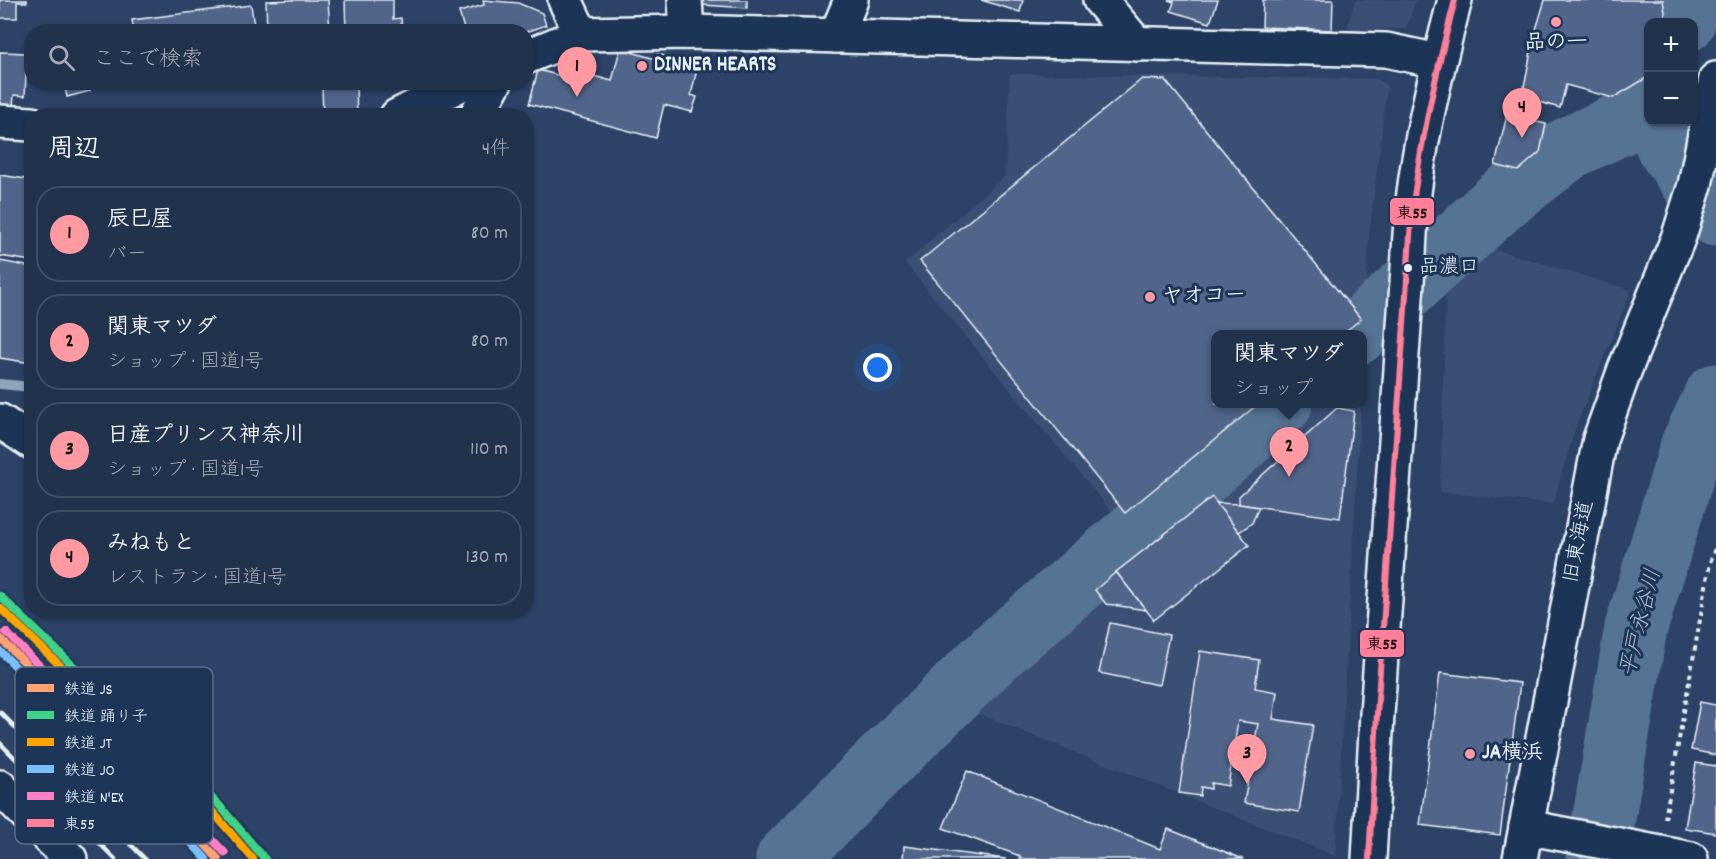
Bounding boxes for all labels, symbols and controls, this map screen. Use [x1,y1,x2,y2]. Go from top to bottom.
marker: 品の一 [1549,15,1563,29]
map controls [1644,18,1698,126]
button: + [1644,18,1698,72]
search box [24,24,534,90]
place label: 品の一 [1525,29,1588,59]
icon: search [45,41,78,74]
text: ここで検索 [93,45,203,76]
pin: 1 [558,48,596,97]
place label: DINNER HEARTS [654,51,776,81]
marker: DINNER HEARTS [635,59,649,73]
button: − [1644,72,1698,126]
pin: 4 [1502,88,1541,138]
text: 周辺 [48,132,100,169]
text: 4件 [482,136,510,164]
line badge: 東55 [1389,197,1435,226]
text: 東55 [1397,203,1427,226]
text: 辰巳屋 [107,205,173,236]
text: 1 [67,220,72,248]
text: 80 m [471,220,508,248]
text: バー [107,241,147,269]
place label: 品濃口 [1419,254,1479,282]
marker: 品濃口 [1402,262,1414,274]
place label: ヤオコー [1162,282,1246,312]
marker: ヤオコー [1143,290,1157,304]
text: 関東マツダ [107,313,217,344]
text: 2 [65,328,74,356]
text: 80 m [471,328,508,356]
popup [1211,330,1367,408]
text: 関東マツダ [1234,340,1344,371]
text: ショップ · 国道1号 [107,349,264,377]
your location [863,353,892,382]
text: ショップ [1234,376,1313,404]
text: 日産プリンス神奈川 [107,421,305,452]
pin: 2 [1270,428,1308,477]
text: 3 [65,436,74,464]
text: 110 m [470,436,508,464]
text: ショップ · 国道1号 [107,457,264,485]
street label: 旧東海道 [1557,498,1603,586]
text: みねもと [107,529,195,560]
text: 4 [65,544,74,572]
text: 130 m [466,544,508,572]
text: レストラン · 国道1号 [107,565,287,593]
water label: 平戸永谷川 [1614,566,1670,680]
line badge: 東55 [1359,629,1405,658]
text: 東55 [1367,634,1397,657]
legend [15,667,213,844]
text: 鉄道 JS [64,679,113,702]
text: 鉄道 踊り子 [64,706,148,729]
text: 鉄道 JT [64,733,112,756]
pin: 3 [1228,734,1266,784]
place label: JA横浜 [1482,739,1543,769]
marker: JA横浜 [1463,747,1477,761]
text: 鉄道 JO [64,760,115,783]
text: 鉄道 N'EX [64,787,124,810]
text: 東55 [64,814,95,837]

